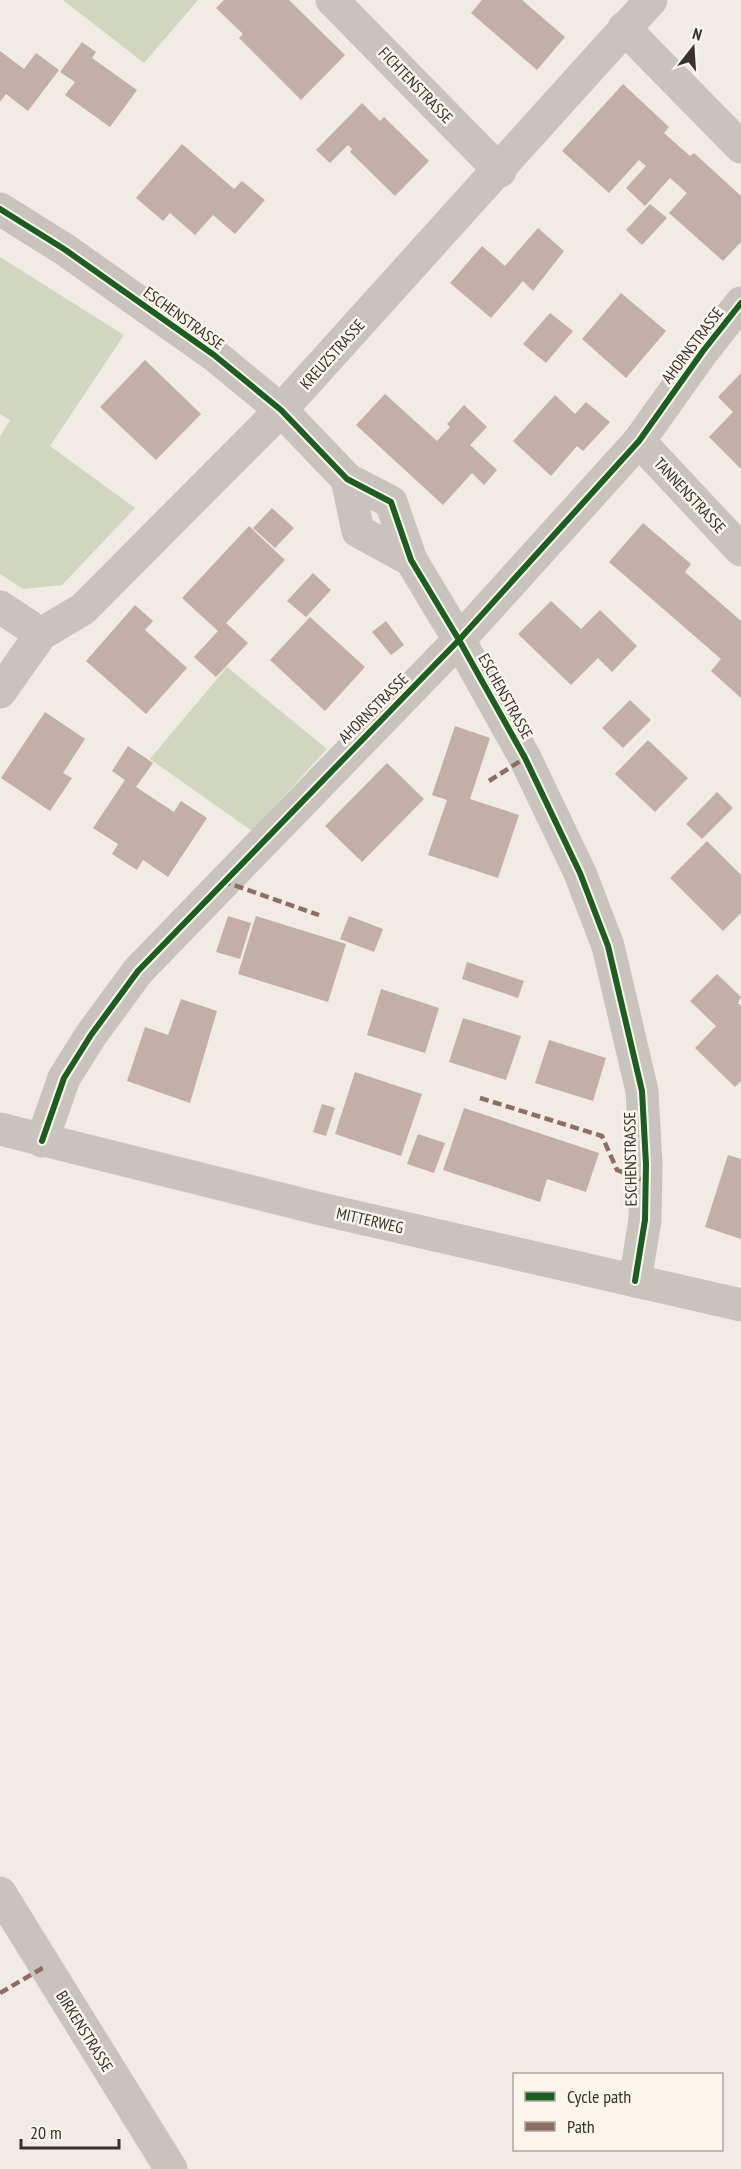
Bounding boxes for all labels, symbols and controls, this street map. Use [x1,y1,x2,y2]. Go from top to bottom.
north arrow [663,18,723,78]
text: N [690,23,704,44]
street label: FICHTENSTRASSE [375,43,457,127]
street label: ESCHENSTRASSE [140,282,228,354]
street label: AHORNSTRASSE [657,303,727,387]
street label: KREUZSTRASSE [295,315,369,393]
street label: TANNENSTRASSE [650,453,730,537]
street label: ESCHENSTRASSE [474,650,538,742]
street label: AHORNSTRASSE [334,669,412,747]
street label: ESCHENSTRASSE [619,1111,641,1206]
street label: MITTERWEG [335,1203,406,1237]
street label: BIRKENSTRASSE [52,1987,118,2075]
legend [513,2073,723,2151]
text: Cycle path [567,2085,631,2108]
scale bar [21,2112,118,2150]
text: Path [567,2115,595,2138]
text: 20 m [30,2121,62,2144]

